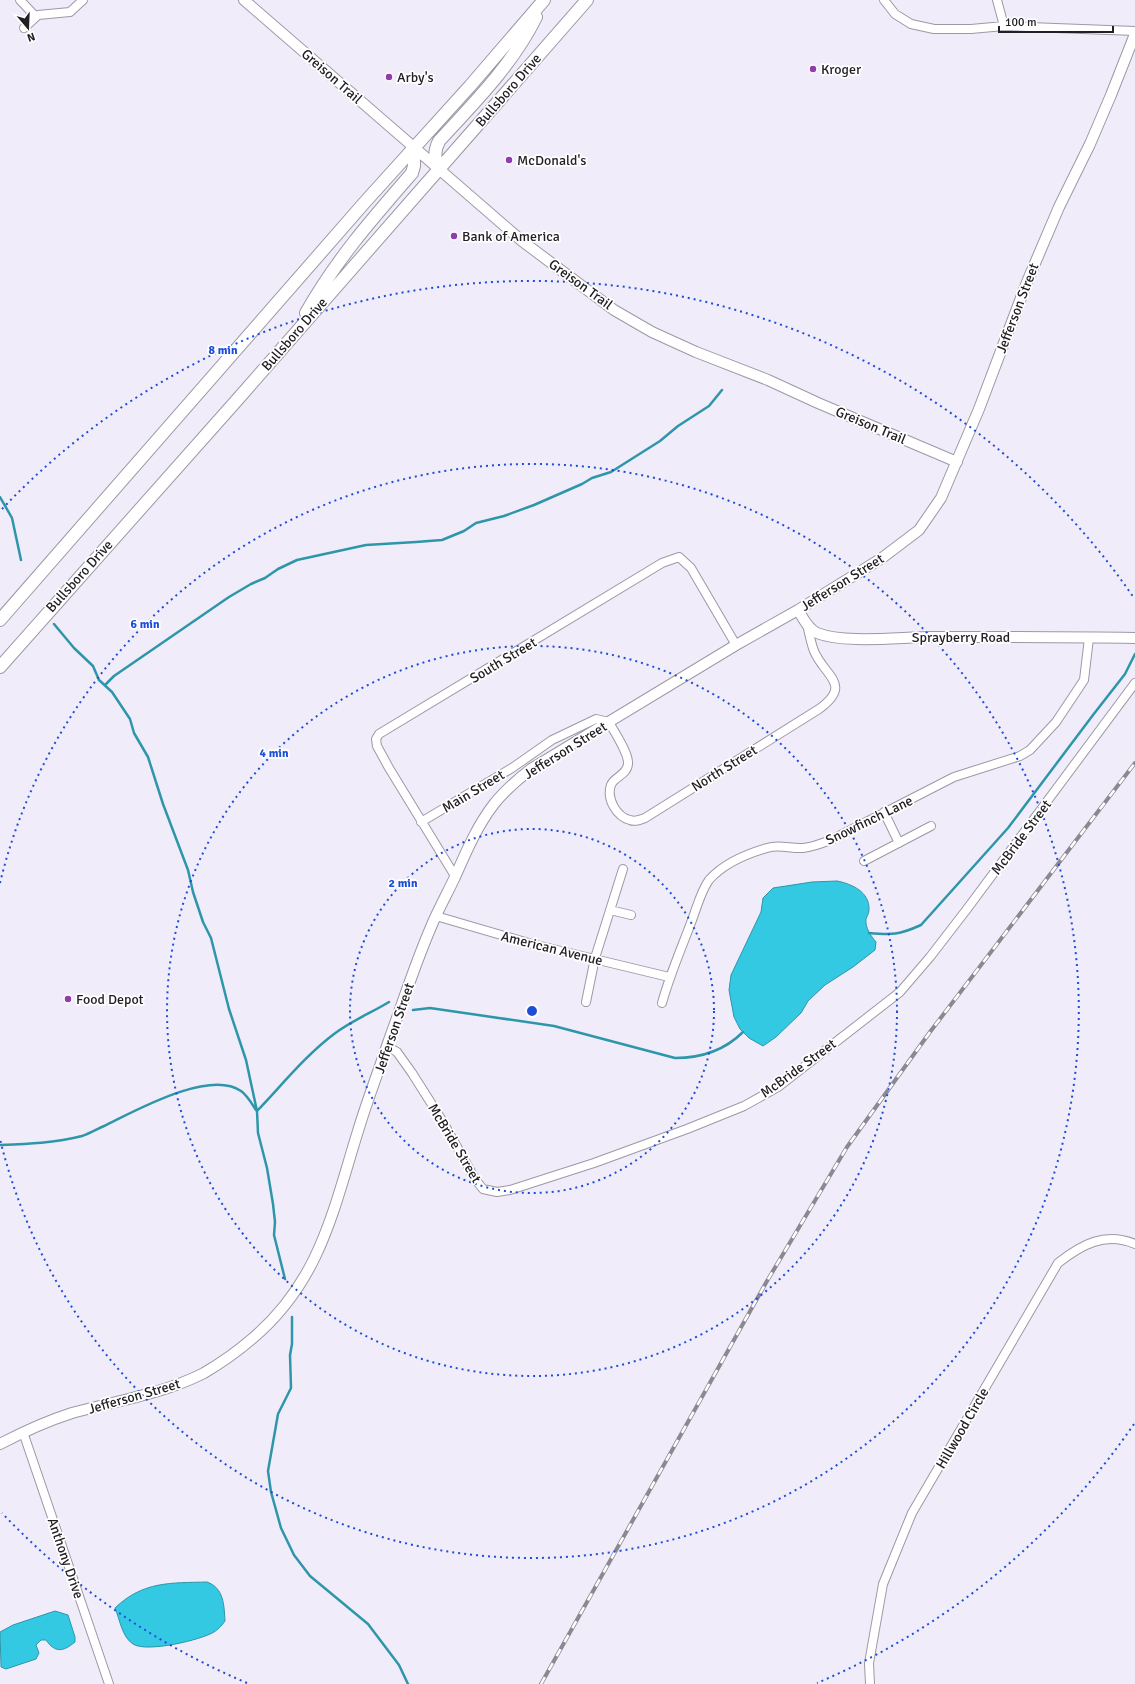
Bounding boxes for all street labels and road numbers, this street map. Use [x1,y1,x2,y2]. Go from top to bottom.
street label: Greison Trail [298,45,366,107]
street label: Bullsboro Drive [472,50,545,130]
street label: Greison Trail [545,255,616,313]
street label: Jefferson Street [993,261,1042,356]
street label: Bullsboro Drive [258,294,331,374]
street label: Greison Trail [833,403,909,448]
street label: Bullsboro Drive [42,537,116,616]
street label: Jefferson Street [798,550,887,615]
street label: Sprayberry Road [912,629,1010,646]
street label: South Street [467,634,540,687]
street label: Jefferson Street [521,718,610,783]
street label: North Street [688,741,760,795]
street label: Main Street [439,766,507,817]
street label: Snowfinch Lane [823,792,916,849]
street label: McBride Street [988,796,1055,878]
street label: American Avenue [499,928,604,969]
street label: Jefferson Street [371,980,418,1076]
street label: McBride Street [757,1035,840,1102]
street label: McBride Street [424,1101,485,1186]
street label: Jefferson Street [86,1375,182,1418]
street label: Hillwood Circle [932,1385,993,1472]
street label: Anthony Drive [44,1516,87,1601]

